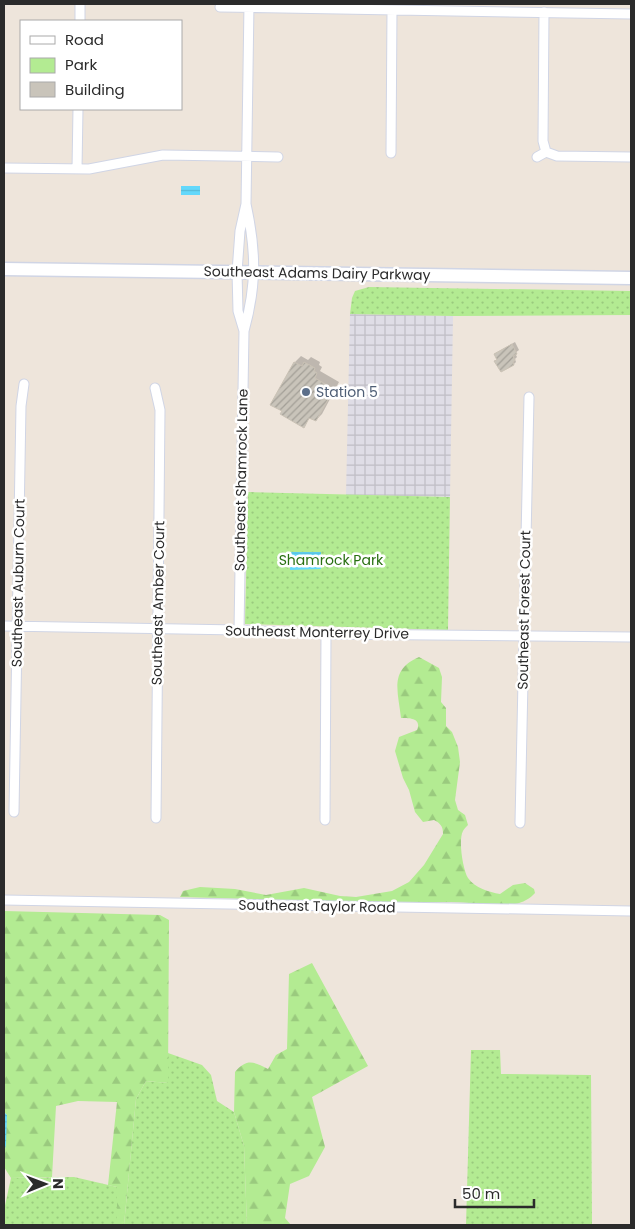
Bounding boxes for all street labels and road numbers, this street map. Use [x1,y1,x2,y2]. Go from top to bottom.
street label: Southeast Adams Dairy Parkway [203,261,431,285]
street label: Southeast Shamrock Lane [229,388,253,571]
street label: Southeast Auburn Court [7,499,29,667]
street label: Southeast Amber Court [147,521,169,685]
street label: Southeast Forest Court [513,530,535,690]
street label: Southeast Monterrey Drive [225,620,410,644]
street label: Southeast Taylor Road [238,895,396,917]

